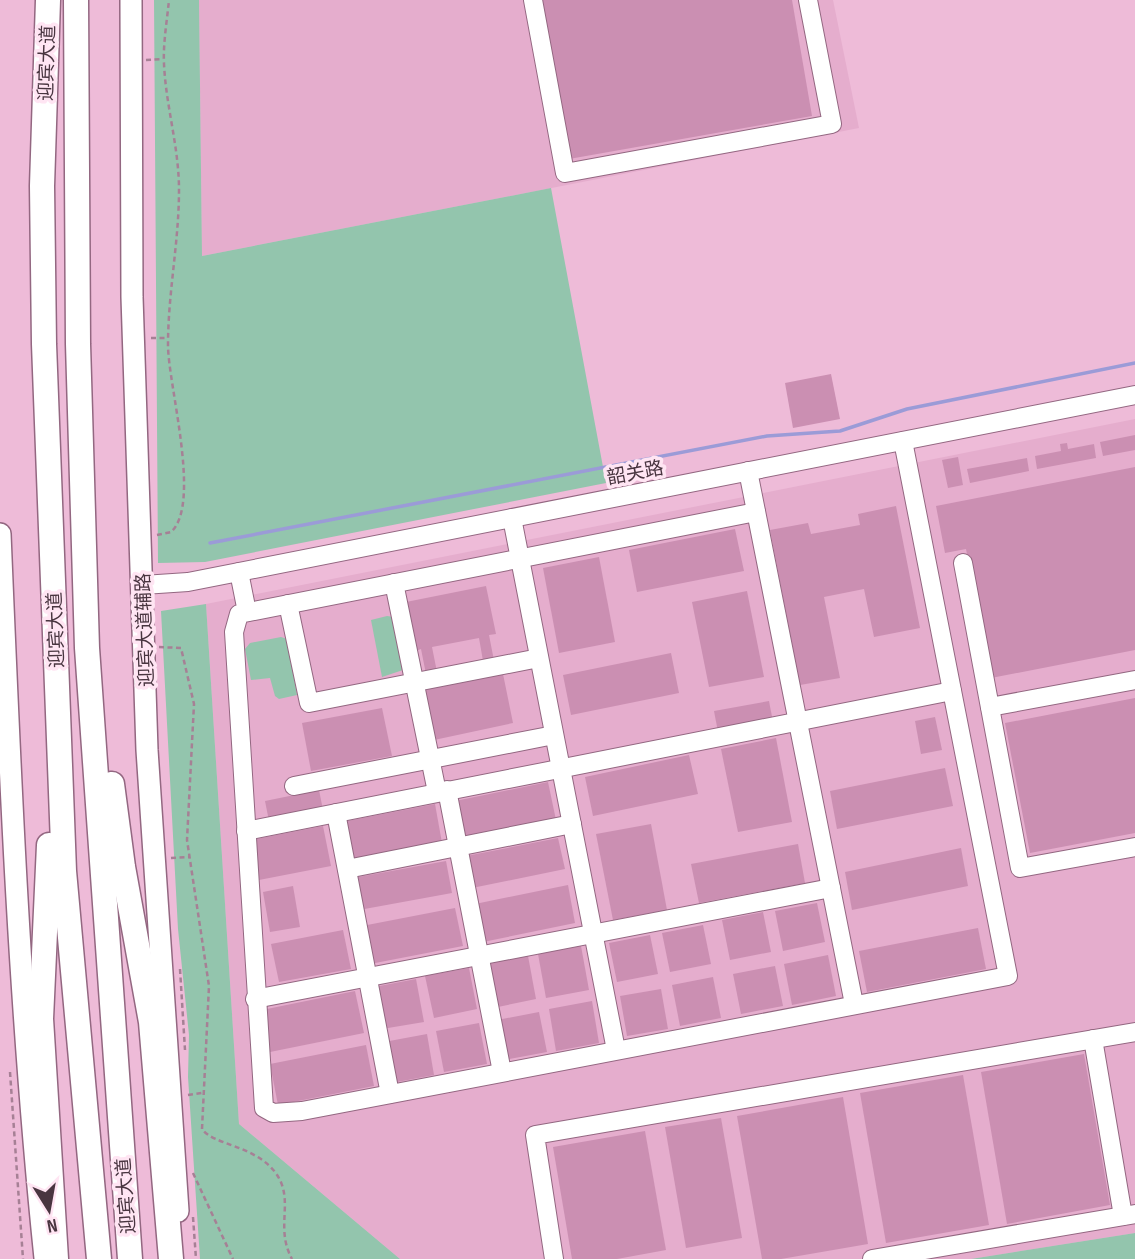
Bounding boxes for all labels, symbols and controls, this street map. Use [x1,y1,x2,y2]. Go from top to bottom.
street label: 迎宾大道 [35,25,60,101]
street label: 韶关路 [605,457,665,490]
street label: 迎宾大道辅路 [132,573,159,687]
street label: 迎宾大道 [44,592,69,668]
street label: 迎宾大道 [112,1157,141,1235]
north arrow [14,1175,84,1245]
text: N [45,1213,59,1237]

